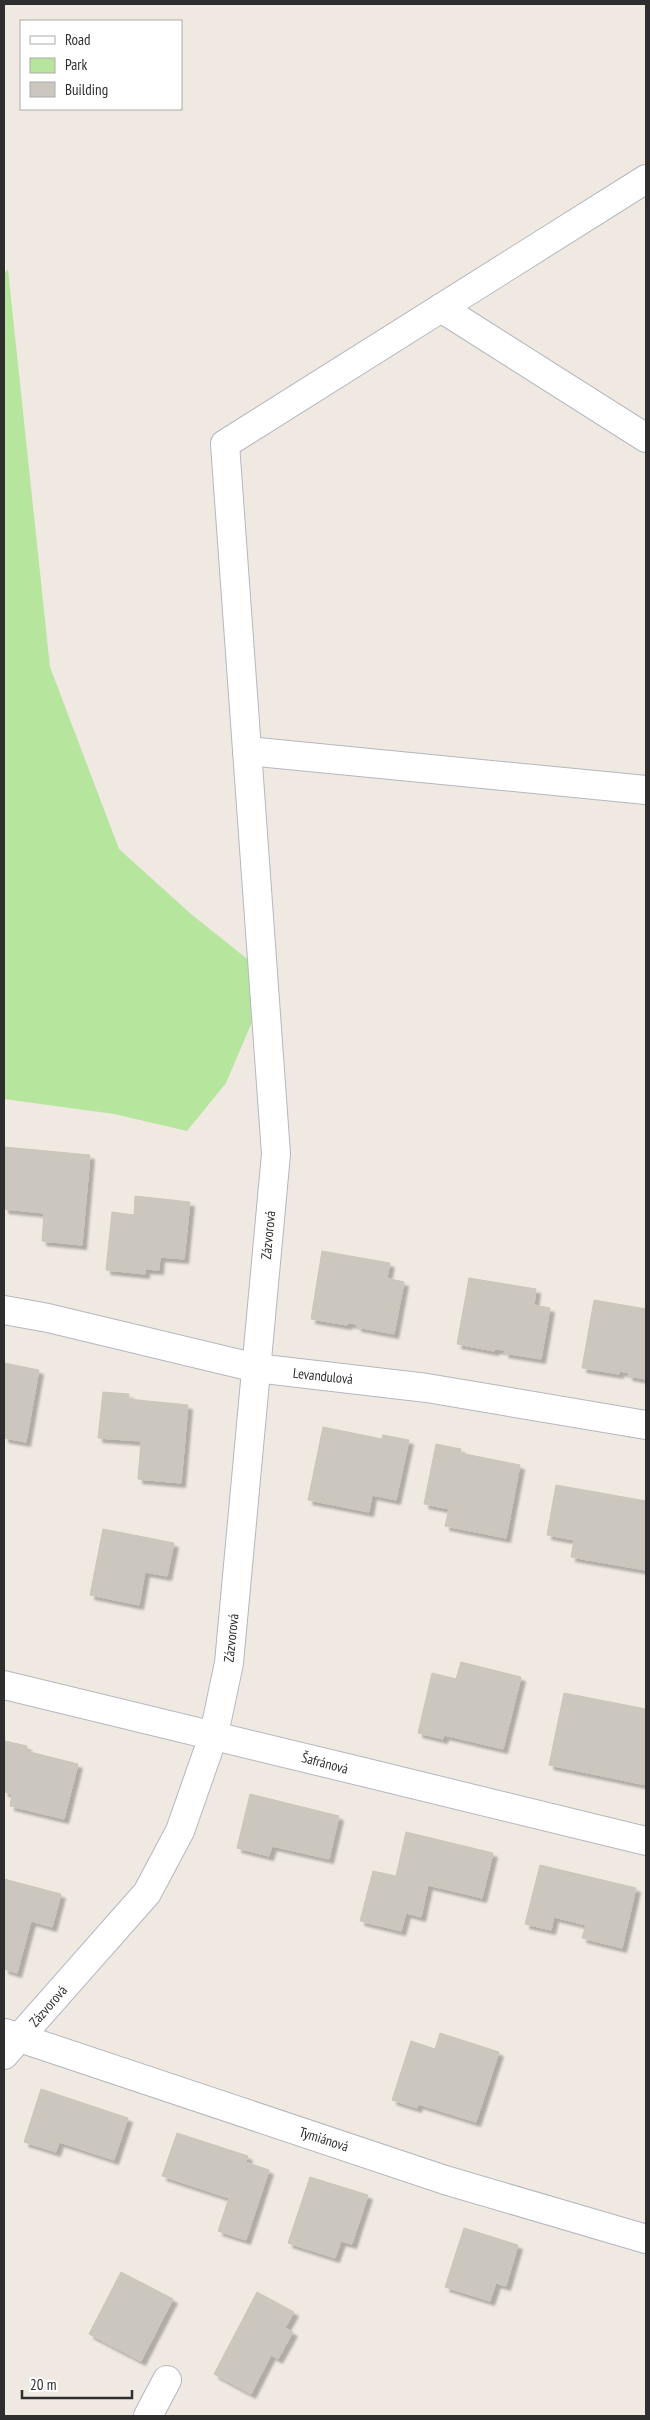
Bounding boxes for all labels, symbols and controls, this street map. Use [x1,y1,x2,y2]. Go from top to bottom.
legend [20,20,182,110]
text: Road [65,30,91,49]
text: Park [65,55,87,74]
text: Building [65,80,108,99]
street label: Zázvorová [257,1210,279,1260]
street label: Levandulová [292,1364,354,1388]
street label: Zázvorová [219,1613,243,1663]
street label: Šafránová [300,1748,350,1778]
street label: Zázvorová [25,1982,71,2030]
street label: Tymiánová [297,2123,351,2155]
scale bar [22,2368,132,2400]
text: 20 m [30,2375,56,2394]

